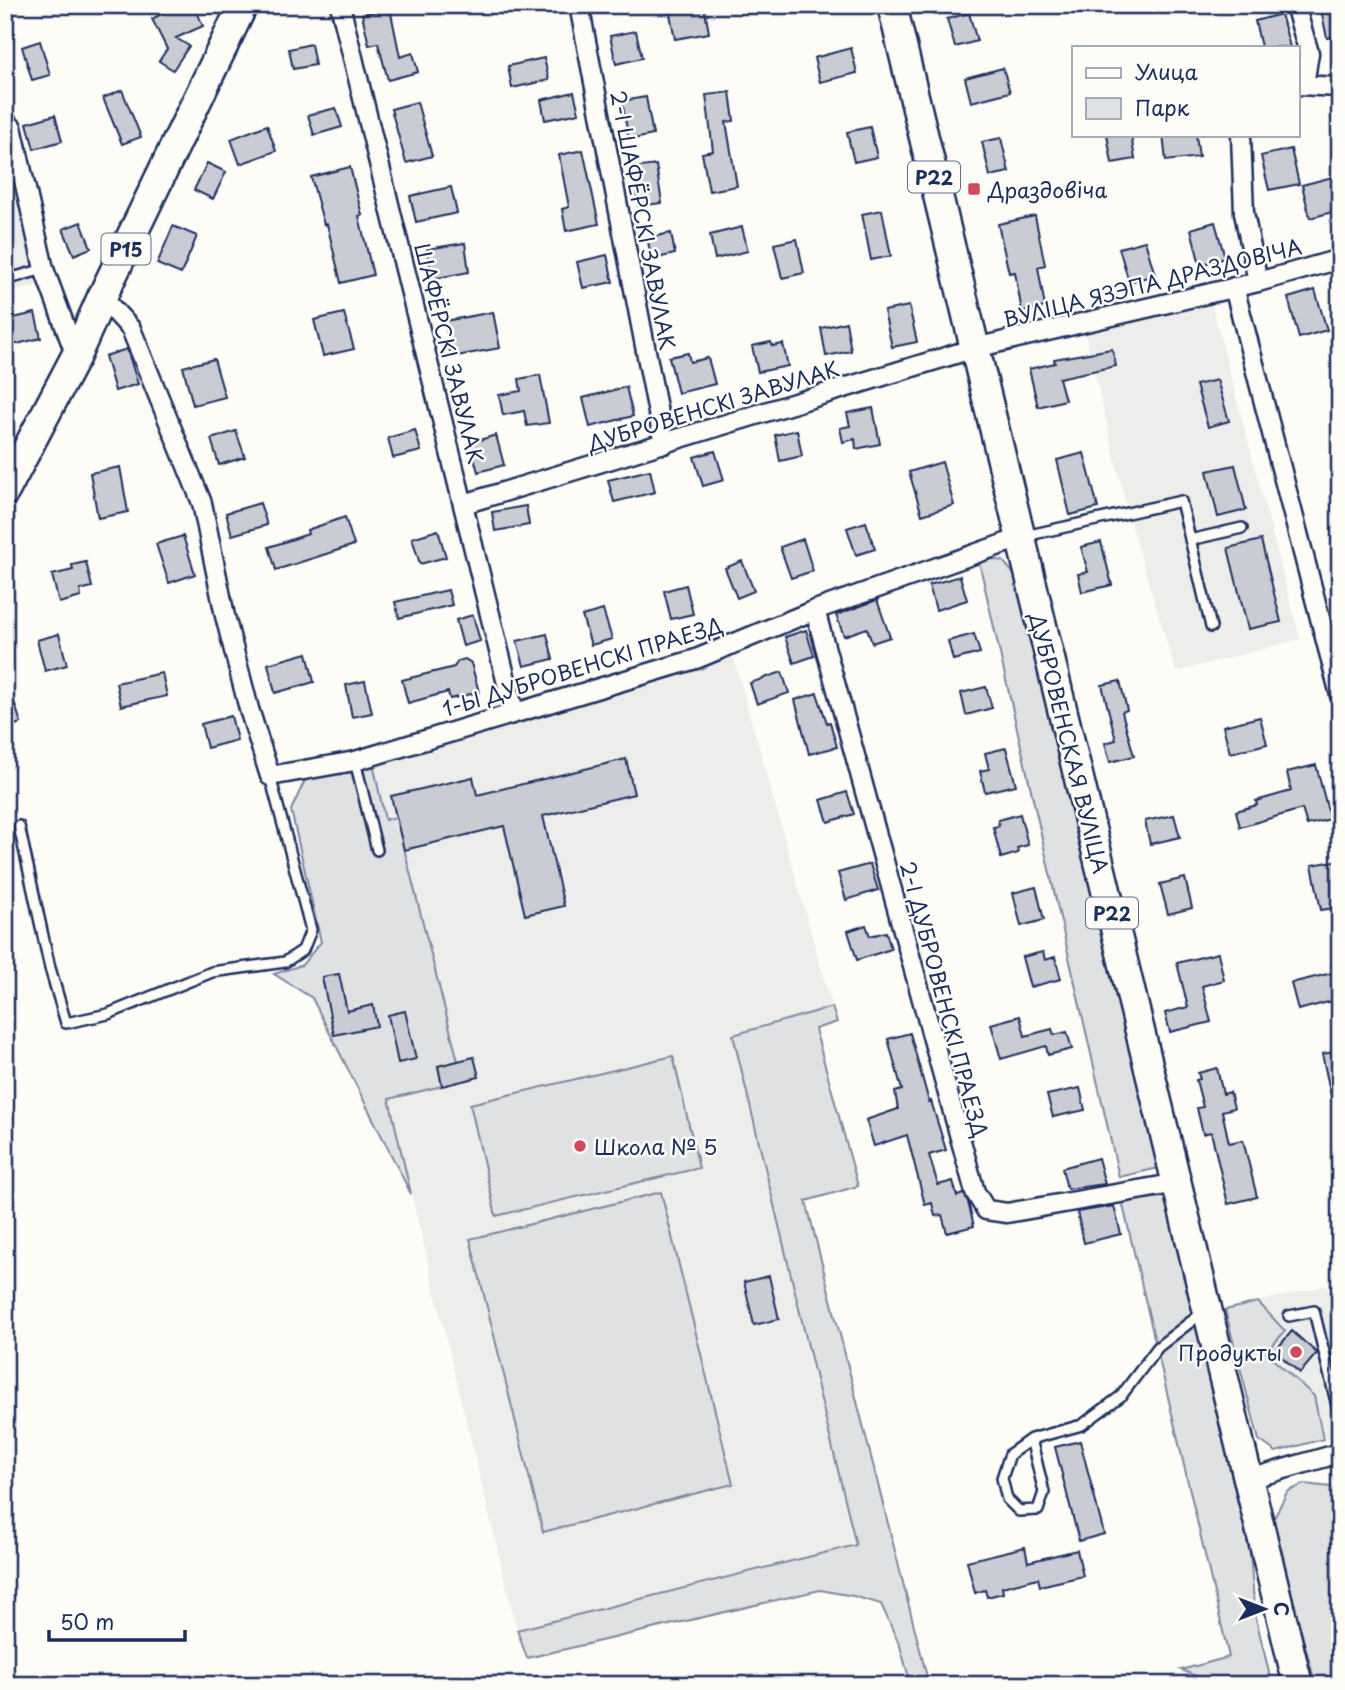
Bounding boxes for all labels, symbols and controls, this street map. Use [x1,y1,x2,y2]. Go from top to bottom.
legend [1072,46,1300,136]
text: Улица [1135,55,1198,87]
street label: 2-І ШАФЁРСКІ ЗАВУЛАК [603,88,685,352]
text: Парк [1135,91,1190,123]
road number: Р22 [908,162,960,192]
place label: Драздовіча [987,173,1108,205]
marker: Драздовіча [966,181,982,197]
street label: ВУЛІЦА ЯЗЭПА ДРАЗДОВІЧА [999,229,1305,335]
road number: Р15 [102,233,150,264]
street label: ШАФЁРСКІ ЗАВУЛАК [407,239,493,467]
street label: ДУБРОВЕНСКІ ЗАВУЛАК [582,351,843,459]
street label: 1-Ы ДУБРОВЕНСКІ ПРАЕЗД [438,608,726,724]
street label: ДУБРОВЕНСКАЯ ВУЛІЦА [1022,609,1118,876]
street label: 2-І ДУБРОВЕНСКІ ПРАЕЗД [893,858,997,1140]
road number: Р22 [1086,897,1138,928]
place label: Школа № 5 [594,1130,717,1162]
marker: Школа № 5 [572,1138,588,1154]
place label: Продукты [1178,1336,1282,1368]
marker: Продукты [1288,1344,1304,1360]
north arrow [1230,1574,1300,1644]
scale bar [49,1599,186,1643]
text: С [1268,1602,1296,1616]
text: 50 m [60,1605,114,1637]

